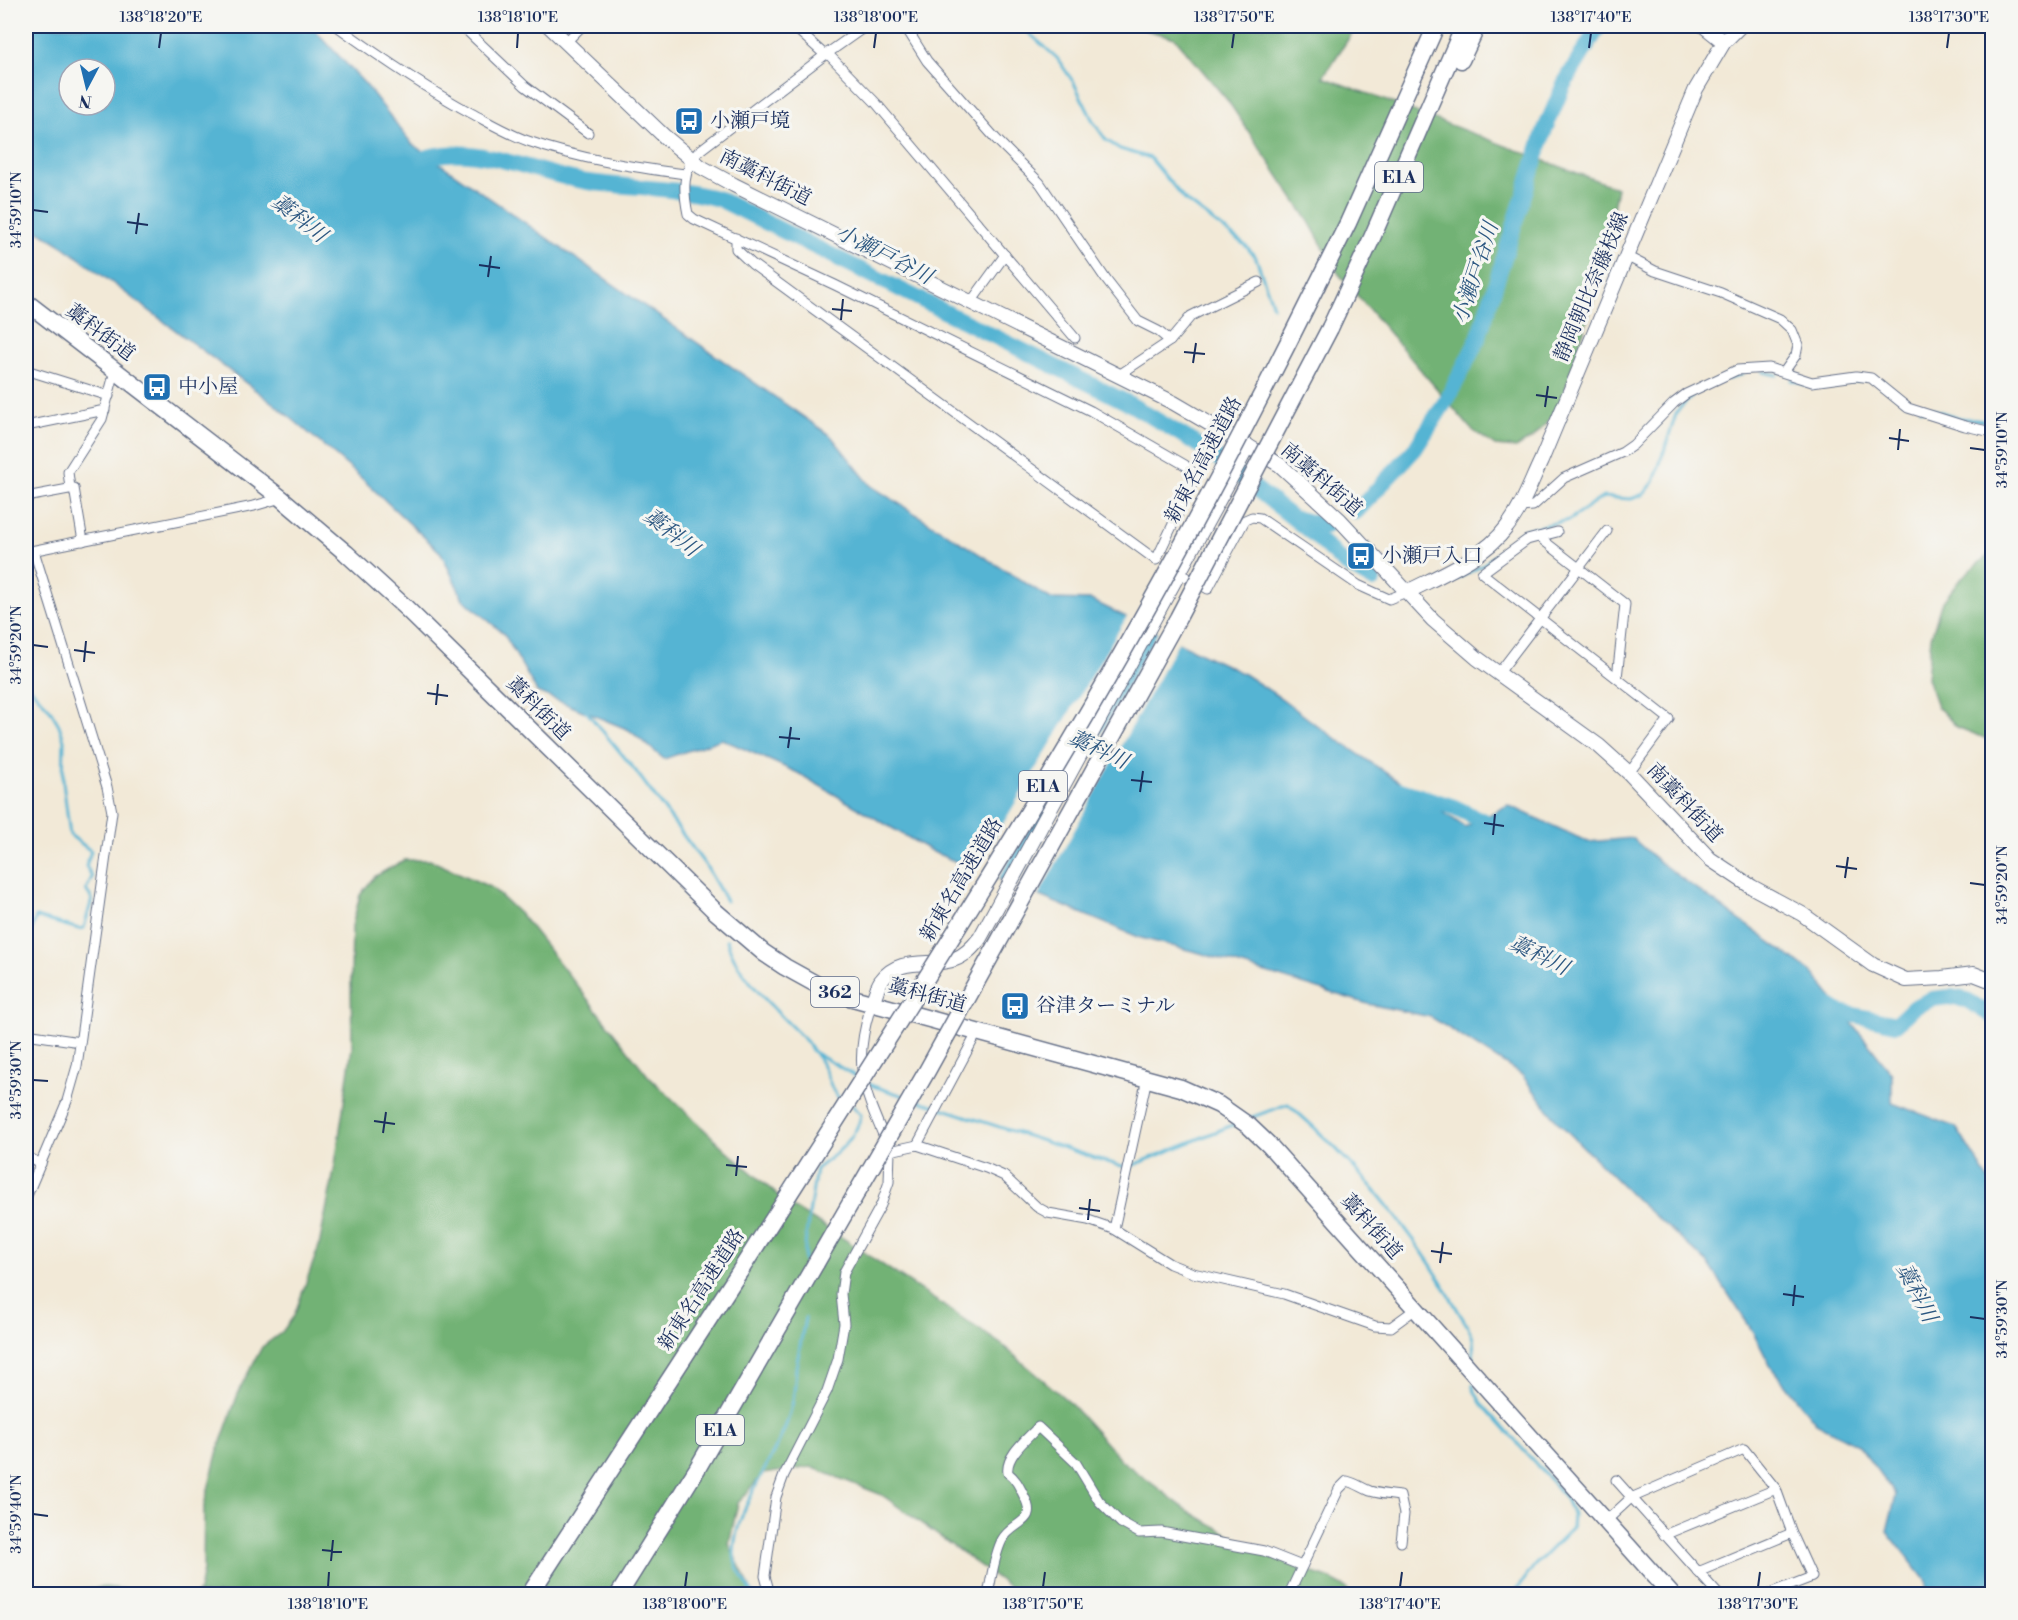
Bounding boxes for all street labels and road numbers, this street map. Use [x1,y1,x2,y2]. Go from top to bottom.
street label: 南藁科街道 [715,144,815,212]
road number: E1A [1375,162,1423,192]
street label: 静岡朝比奈藤枝線 [1549,208,1635,366]
street label: 藁科街道 [61,299,139,367]
street label: 新東名高速道路 [1160,392,1248,528]
street label: 南藁科街道 [1275,438,1367,522]
street label: 藁科街道 [501,672,575,746]
street label: 南藁科街道 [1641,758,1727,848]
road number: E1A [1019,771,1067,801]
street label: 新東名高速道路 [915,814,1009,946]
street label: 藁科街道 [885,974,969,1018]
road number: 362 [811,977,859,1007]
street label: 藁科街道 [1335,1189,1407,1265]
street label: 新東名高速道路 [653,1224,751,1356]
road number: E1A [696,1415,744,1445]

